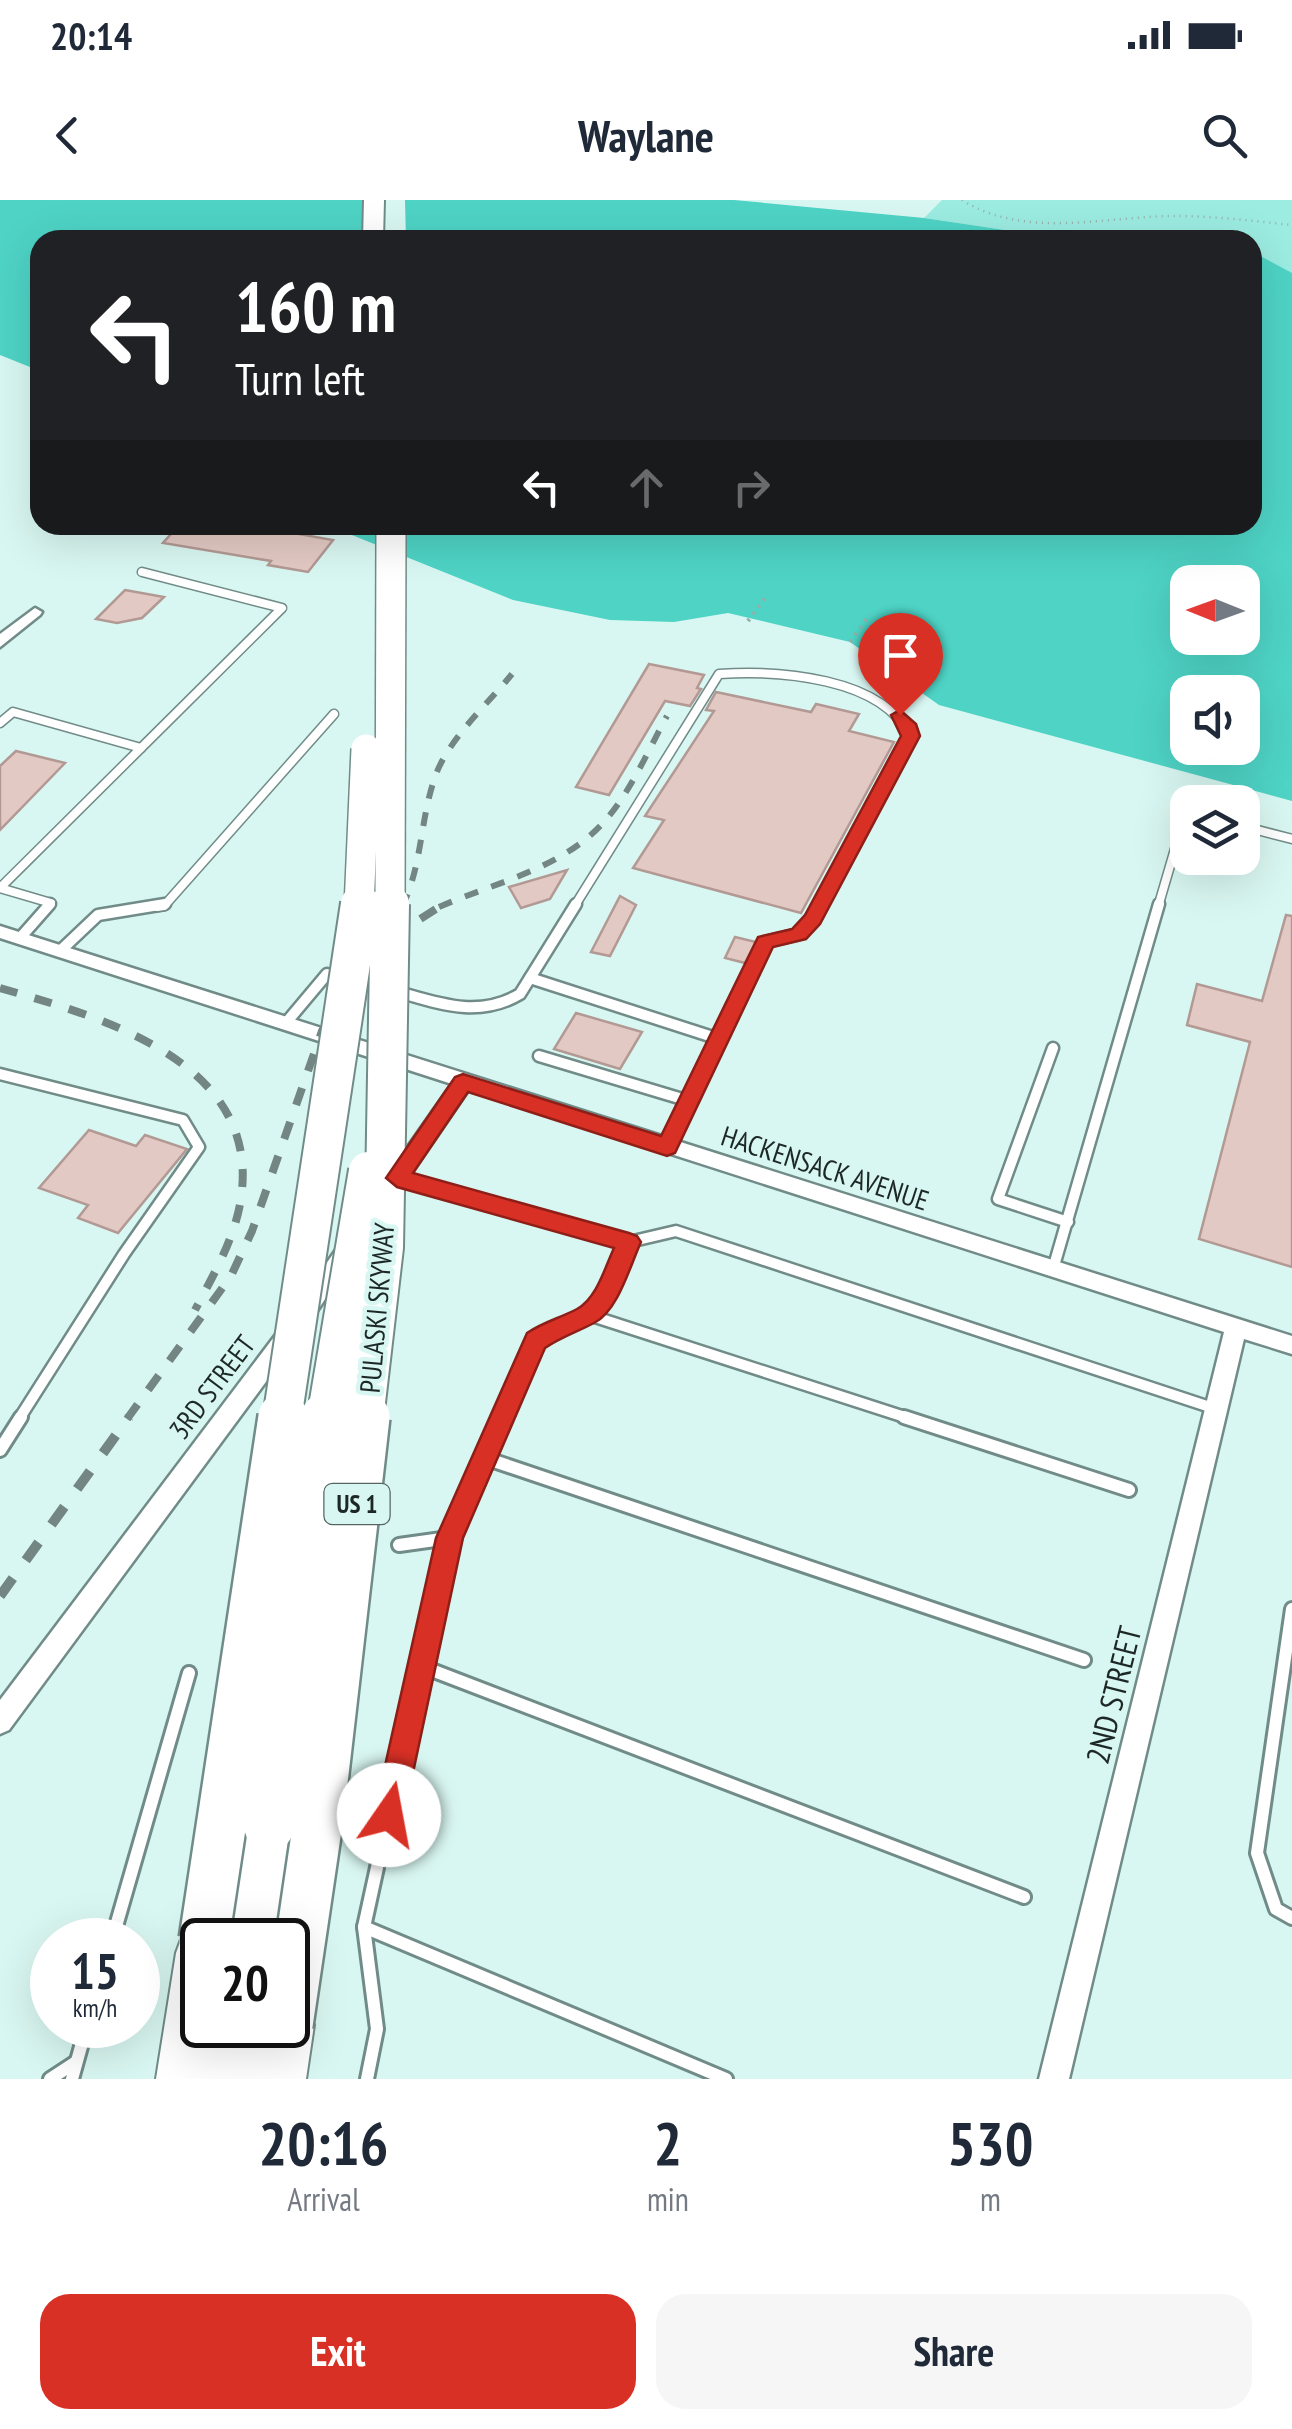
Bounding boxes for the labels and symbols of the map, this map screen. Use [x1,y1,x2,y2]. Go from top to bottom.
north arrow [1170,565,1260,655]
pin [858,613,943,716]
street label: HACKENSACK AVENUE [717,1117,934,1218]
street label: PULASKI SKYWAY [351,1221,402,1395]
street label: 3RD STREET [160,1327,263,1446]
road number: US 1 [324,1484,390,1524]
street label: 2ND STREET [1076,1622,1150,1768]
position arrow [337,1763,441,1867]
speed limit sign: 20 [180,1918,310,2048]

